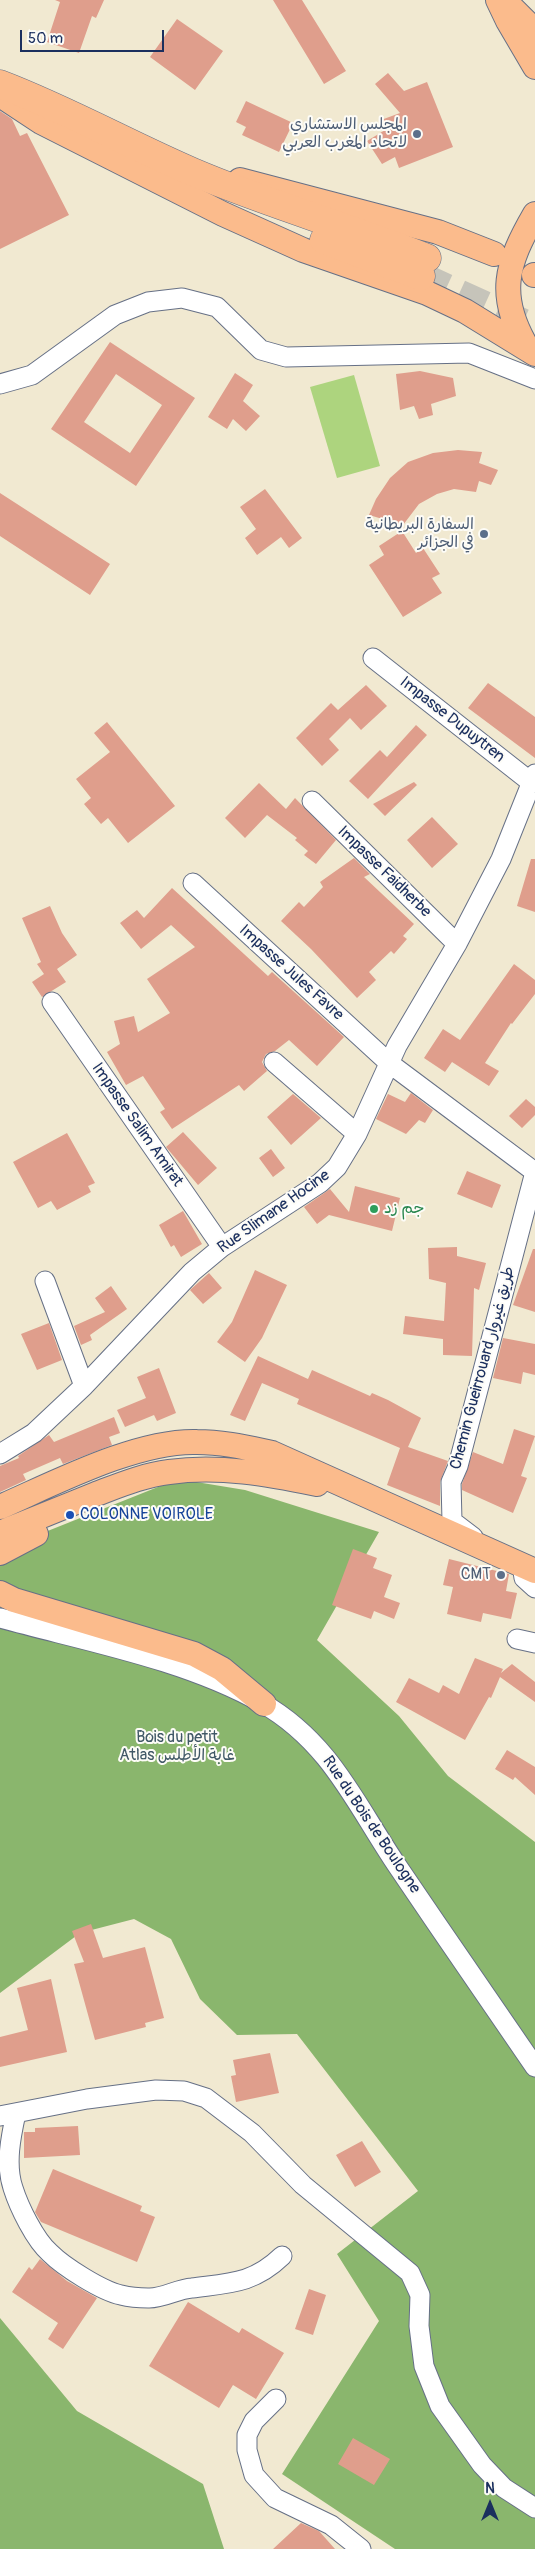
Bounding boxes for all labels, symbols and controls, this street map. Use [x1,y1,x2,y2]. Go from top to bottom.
scale bar [22,20,166,52]
text: 50 m [28,29,63,48]
place label: المجلس الاستشاري لاتحاد المغرب العربي [282,115,407,153]
marker: المجلس الاستشاري لاتحاد المغرب العربي [411,128,423,140]
place label: السفارة البريطانية في الجزائر [365,515,474,553]
marker: السفارة البريطانية في الجزائر [478,528,490,540]
street label: Impasse Dupuytren [396,673,508,767]
street label: Impasse Faidherbe [333,822,435,922]
street label: Impasse Jules Favre [235,921,347,1025]
street label: Impasse Salim Amirat [87,1060,187,1190]
street label: Rue Slimane Hocine [214,1166,334,1258]
place label: جم زد [384,1199,424,1219]
marker: جم زد [368,1203,380,1215]
street label: Chemin Gueirrouard طريق غيروار [447,1264,519,1472]
place label: COLONNE VOIROLE [80,1505,213,1525]
marker: COLONNE VOIROLE [64,1509,76,1521]
place label: CMT [461,1565,491,1585]
marker: CMT [495,1569,507,1581]
park label: Bois du petit Atlas غابة الأطلس [119,1728,235,1766]
street label: Rue du Bois de Boulogne [318,1753,424,1897]
north arrow [465,2479,515,2529]
text: N [485,2480,495,2497]

